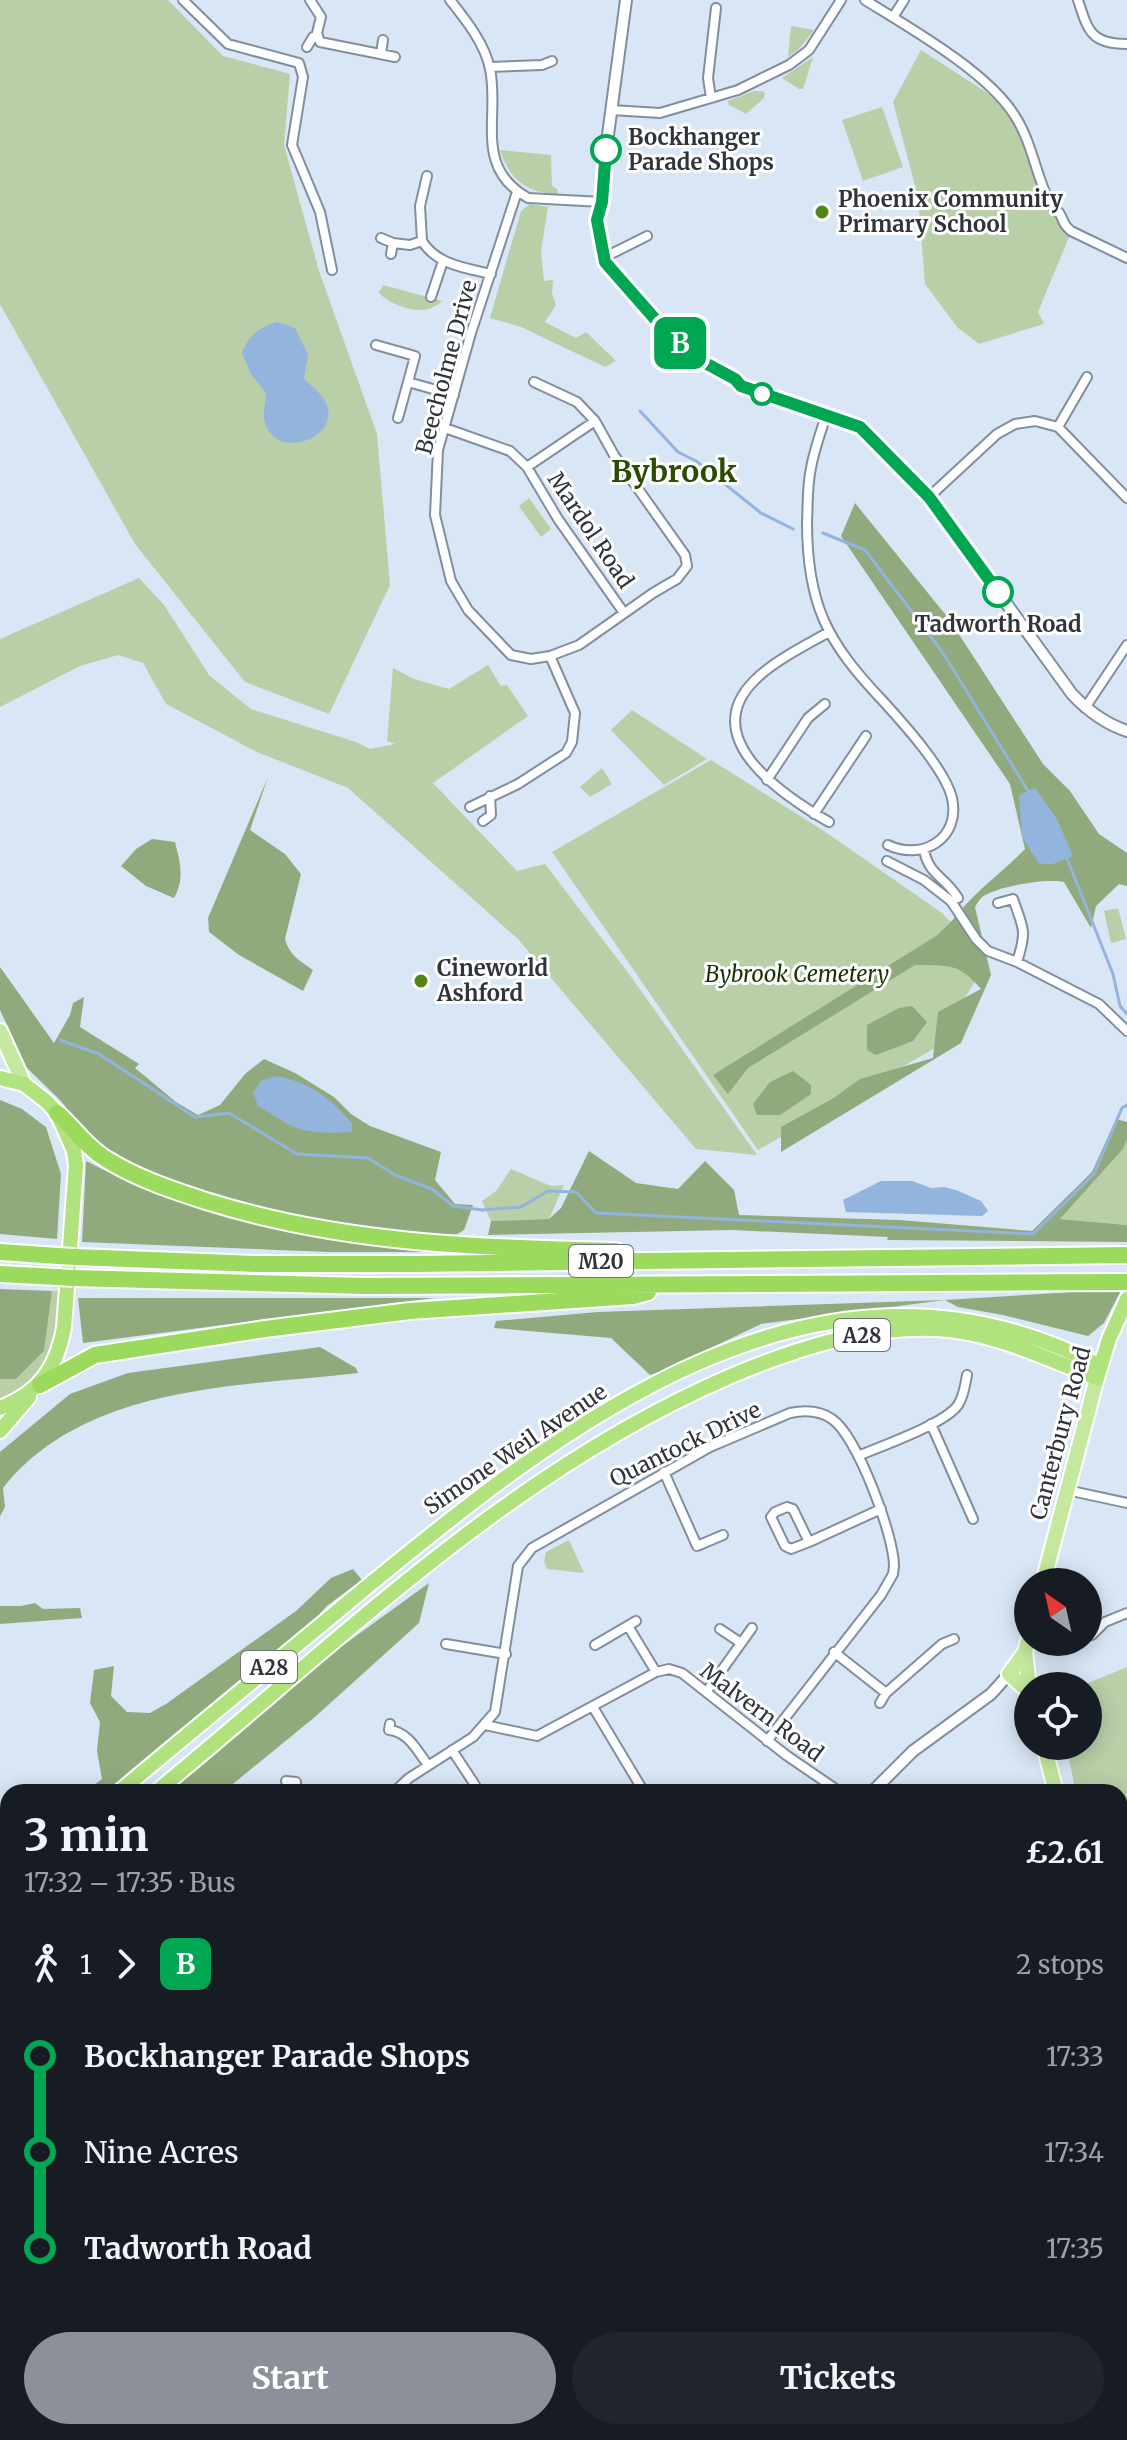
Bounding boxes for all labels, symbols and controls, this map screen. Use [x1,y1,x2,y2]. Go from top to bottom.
place label: Bockhanger Parade Shops [628,123,774,176]
marker: Bockhanger Parade Shops [591,135,621,165]
place label: Phoenix Community Primary School [838,185,1064,238]
marker: Phoenix Community Primary School [813,203,831,221]
street label: Beecholme Drive [409,277,483,457]
line badge: B [654,317,706,369]
text: B [670,325,690,361]
unlabelled marker [751,383,773,405]
district label: Bybrook [611,452,738,490]
street label: Mardol Road [542,466,640,594]
marker: Tadworth Road [983,577,1013,607]
place label: Tadworth Road [914,610,1082,638]
place label: Cineworld Ashford [436,954,549,1007]
park label: Bybrook Cemetery [705,960,889,988]
marker: Cineworld Ashford [412,972,430,990]
road number: M20 [569,1245,633,1277]
road number: A28 [834,1319,890,1351]
street label: Canterbury Road [1023,1343,1097,1523]
street label: Simone Weil Avenue [418,1377,612,1521]
street label: Quantock Drive [605,1395,765,1493]
north arrow [1014,1568,1102,1656]
map controls [1014,1568,1102,1760]
road number: A28 [241,1651,297,1683]
street label: Malvern Road [695,1657,829,1767]
button: locate [1014,1672,1102,1760]
text: 3 min [24,1808,149,1863]
text: £2.61 [1025,1833,1104,1871]
text: 17:32 – 17:35 · Bus [24,1866,235,1899]
icon: walk [24,1942,68,1986]
icon: forward [104,1942,148,1986]
text: B [176,1946,195,1982]
text: 1 [80,1948,92,1981]
text: 2 stops [1016,1948,1104,1981]
text: Bockhanger Parade Shops [84,2037,470,2075]
text: 17:33 [1046,2040,1104,2073]
text: Nine Acres [84,2133,239,2171]
text: 17:34 [1044,2136,1104,2169]
text: Tadworth Road [84,2229,312,2267]
text: 17:35 [1046,2232,1104,2265]
button: Start [24,2332,556,2424]
button: Tickets [572,2332,1104,2424]

